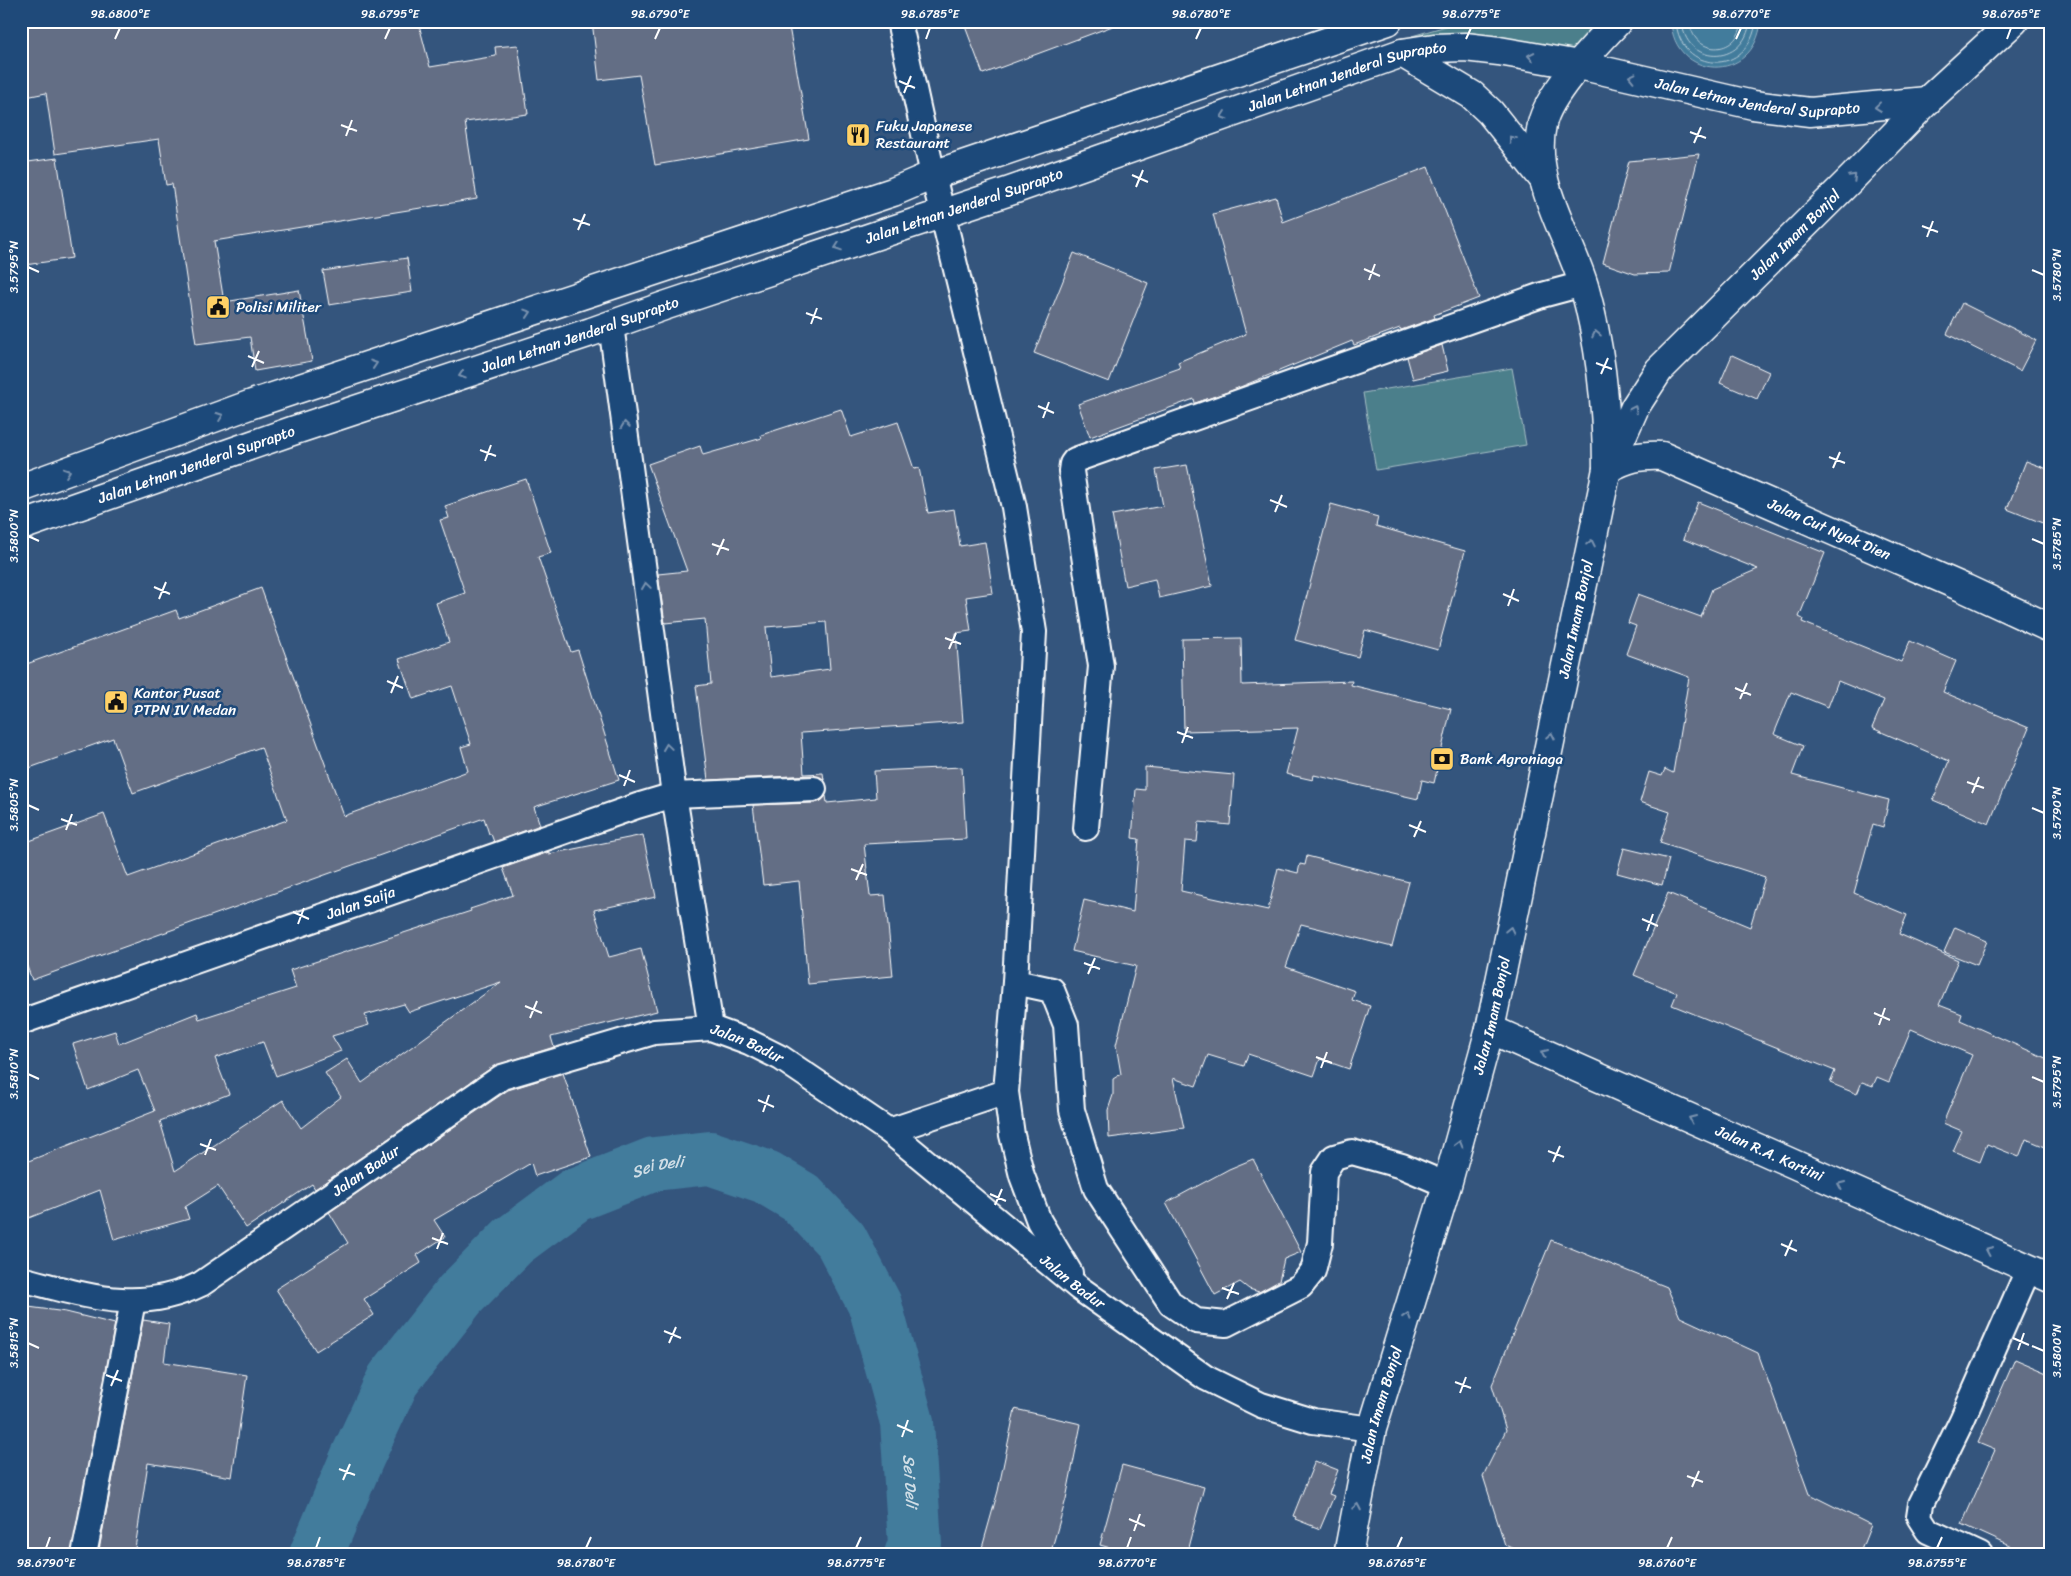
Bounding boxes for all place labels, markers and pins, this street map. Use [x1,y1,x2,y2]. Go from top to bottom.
place label: Fuku Japanese Restaurant [876,113,972,156]
restaurant icon: Fuku Japanese Restaurant [845,122,871,148]
public building icon: Polisi Militer [205,294,231,320]
place label: Polisi Militer [236,294,322,320]
place label: Kantor Pusat PTPN IV Medan [134,680,236,723]
public building icon: Kantor Pusat PTPN IV Medan [103,689,129,715]
bank icon: Bank Agroniaga [1429,746,1455,772]
place label: Bank Agroniaga [1460,746,1563,772]

